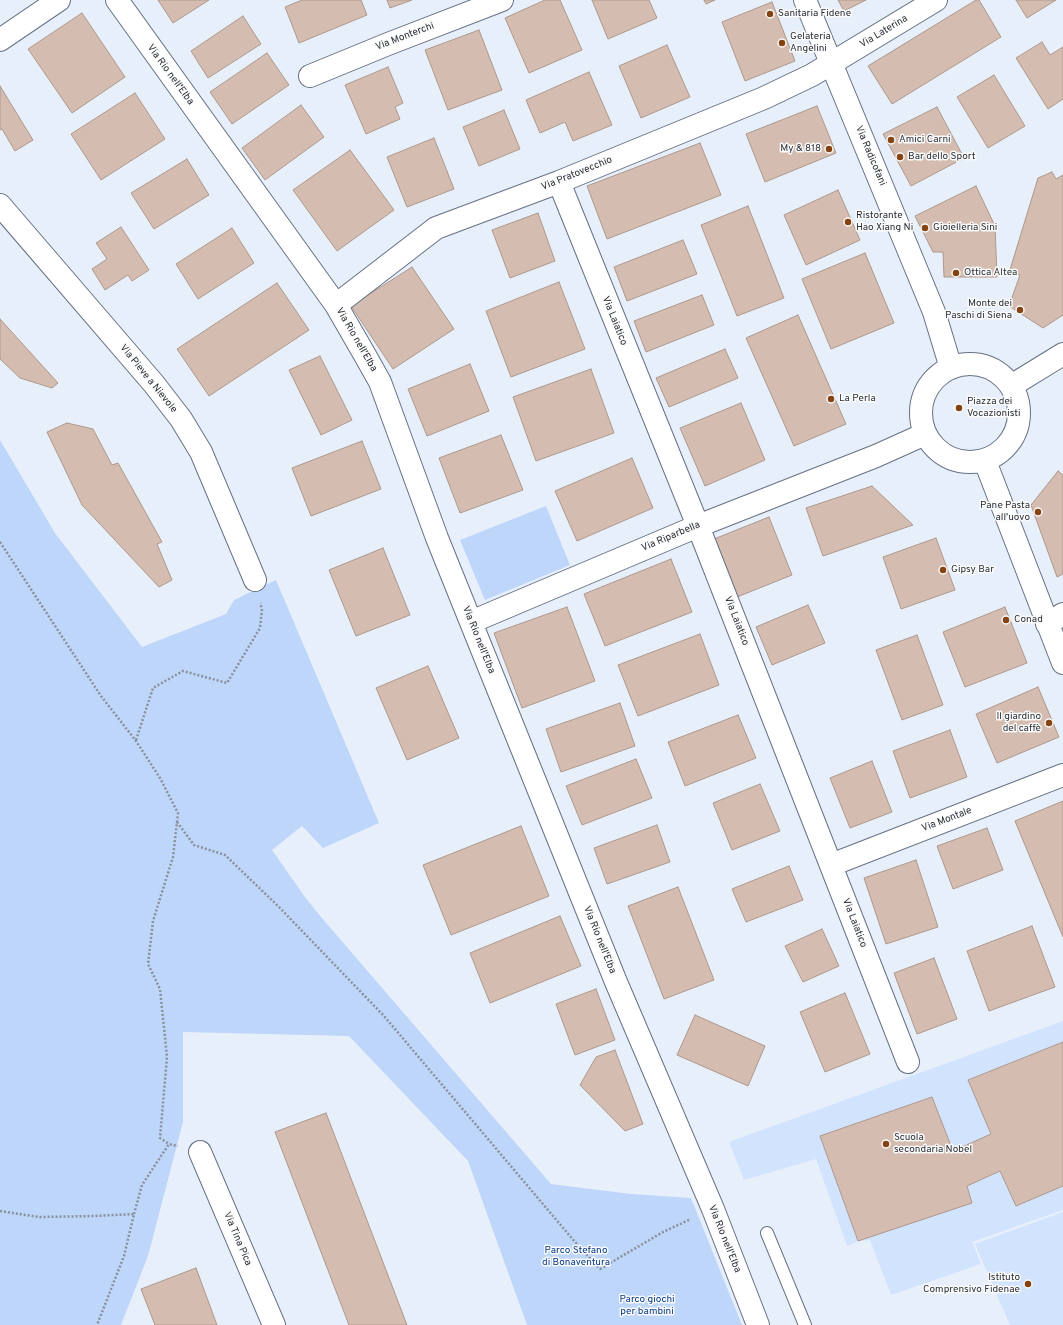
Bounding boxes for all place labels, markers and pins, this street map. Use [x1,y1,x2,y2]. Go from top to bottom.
place label: Sanitaria Fidene [778,8,851,20]
marker: Sanitaria Fidene [765,9,775,19]
place label: Gelateria Angelini [790,31,831,54]
marker: Gelateria Angelini [777,38,787,48]
place label: Amici Carni [899,134,951,146]
marker: Amici Carni [886,135,896,145]
place label: My & 818 [780,143,821,155]
marker: My & 818 [824,144,834,154]
place label: Bar dello Sport [908,151,976,163]
marker: Bar dello Sport [895,152,905,162]
place label: Ristorante Hao Xiang Ni [856,210,913,234]
marker: Ristorante Hao Xiang Ni [843,217,853,227]
place label: Gioielleria Sini [933,222,997,234]
marker: Gioielleria Sini [920,223,930,233]
place label: Ottica Altea [964,267,1017,279]
marker: Ottica Altea [951,268,961,278]
place label: Monte dei Paschi di Siena [945,298,1012,322]
marker: Monte dei Paschi di Siena [1015,305,1025,315]
place label: La Perla [839,393,876,405]
marker: La Perla [826,394,836,404]
place label: Piazza dei Vocazionisti [967,396,1020,420]
marker: Piazza dei Vocazionisti [954,403,964,413]
place label: Pane Pasta all'uovo [980,500,1030,524]
marker: Pane Pasta all'uovo [1033,507,1043,517]
place label: Gipsy Bar [951,564,994,576]
marker: Gipsy Bar [938,565,948,575]
place label: Conad [1014,614,1043,626]
marker: Conad [1001,615,1011,625]
place label: Il giardino del caffè [996,711,1041,734]
marker: Il giardino del caffè [1044,718,1054,728]
place label: Scuola secondaria Nobel [894,1132,972,1156]
marker: Scuola secondaria Nobel [881,1139,891,1149]
place label: Istituto Comprensivo Fidenae [923,1272,1020,1296]
marker: Istituto Comprensivo Fidenae [1023,1279,1033,1289]

